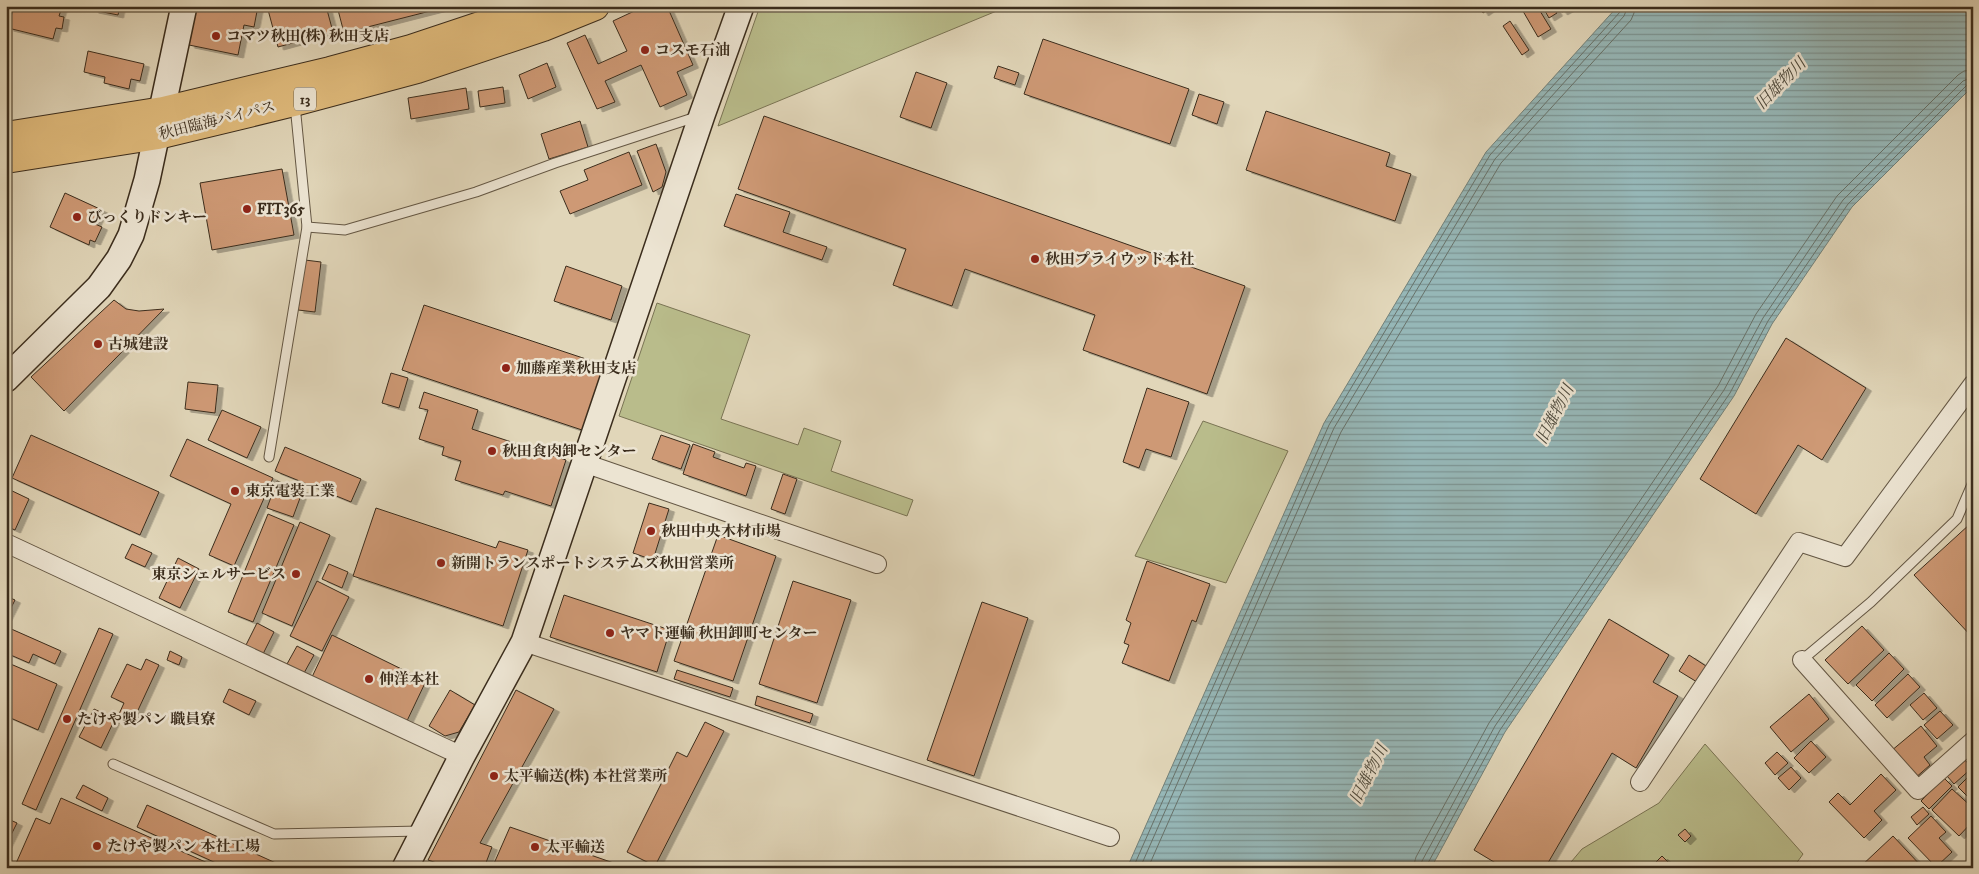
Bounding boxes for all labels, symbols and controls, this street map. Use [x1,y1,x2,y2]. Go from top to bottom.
place label: コマツ秋田(株) 秋田支店 [226,27,389,46]
marker: コマツ秋田(株) 秋田支店 [210,30,222,42]
place label: コスモ石油 [655,41,730,60]
marker: コスモ石油 [639,44,651,56]
water label: 旧雄物川 [1751,52,1812,114]
road number: 13 [294,88,316,110]
street label: 秋田臨海バイパス [157,97,277,144]
place label: FIT365 [257,200,305,219]
marker: FIT365 [241,203,253,215]
place label: びっくりドンキー [87,208,207,227]
marker: びっくりドンキー [71,211,83,223]
place label: 秋田プライウッド本社 [1045,250,1194,269]
marker: 秋田プライウッド本社 [1029,253,1041,265]
place label: 古城建設 [108,335,169,354]
marker: 古城建設 [92,338,104,350]
place label: 加藤産業秋田支店 [516,359,636,378]
marker: 加藤産業秋田支店 [500,362,512,374]
water label: 旧雄物川 [1531,380,1579,448]
place label: 秋田食肉卸センター [502,442,636,461]
marker: 秋田食肉卸センター [486,445,498,457]
place label: 東京電装工業 [245,482,335,501]
marker: 東京電装工業 [229,485,241,497]
place label: 秋田中央木材市場 [661,522,781,541]
marker: 秋田中央木材市場 [645,525,657,537]
place label: 新開トランスポートシステムズ秋田営業所 [451,554,734,573]
marker: 新開トランスポートシステムズ秋田営業所 [435,557,447,569]
place label: 東京シェルサービス [151,565,286,584]
marker: 東京シェルサービス [290,568,302,580]
place label: ヤマト運輸 秋田卸町センター [620,624,818,643]
marker: ヤマト運輸 秋田卸町センター [604,627,616,639]
place label: 伸洋本社 [379,670,439,689]
marker: 伸洋本社 [363,673,375,685]
place label: たけや製パン 職員寮 [77,710,215,729]
marker: たけや製パン 職員寮 [61,713,73,725]
water label: 旧雄物川 [1345,740,1393,808]
place label: 太平輸送(株) 本社営業所 [504,767,667,786]
marker: 太平輸送(株) 本社営業所 [488,770,500,782]
place label: たけや製パン 本社工場 [107,837,260,856]
place label: 太平輸送 [545,838,605,857]
marker: たけや製パン 本社工場 [91,840,103,852]
marker: 太平輸送 [529,841,541,853]

